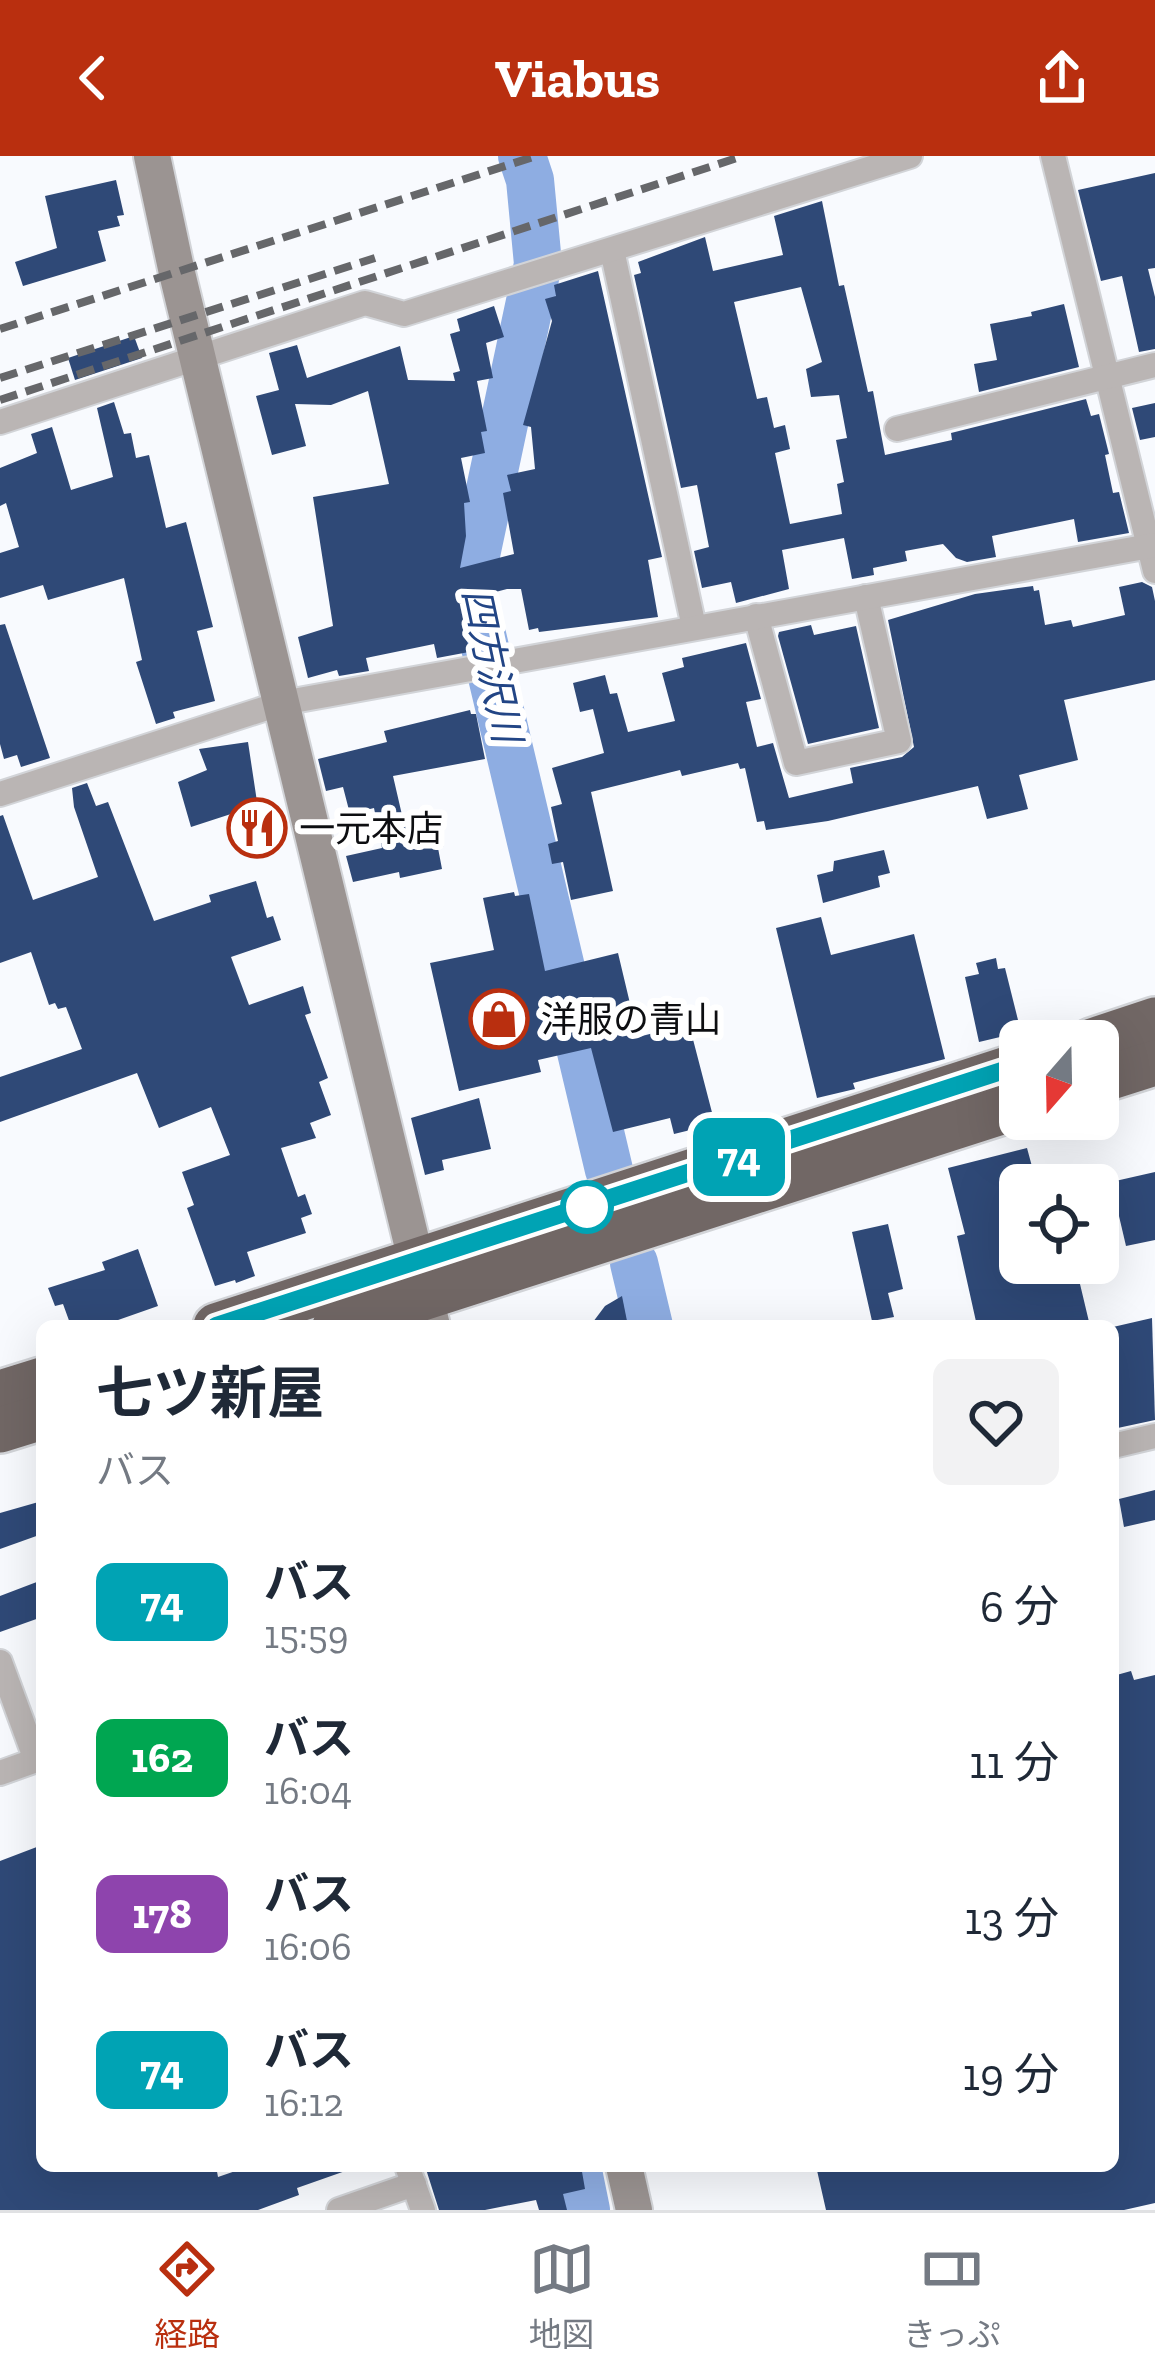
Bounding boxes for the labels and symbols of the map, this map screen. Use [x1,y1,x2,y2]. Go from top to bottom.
water label: 四方沢川 [453,584,532,750]
restaurant icon: 一元本店 [226,797,288,859]
place label: 一元本店 [299,807,443,850]
shop icon: 洋服の青山 [468,988,530,1050]
place label: 洋服の青山 [541,998,721,1041]
north arrow [999,1020,1119,1140]
line badge: 74 [685,1118,793,1196]
unlabelled marker [562,1182,612,1232]

